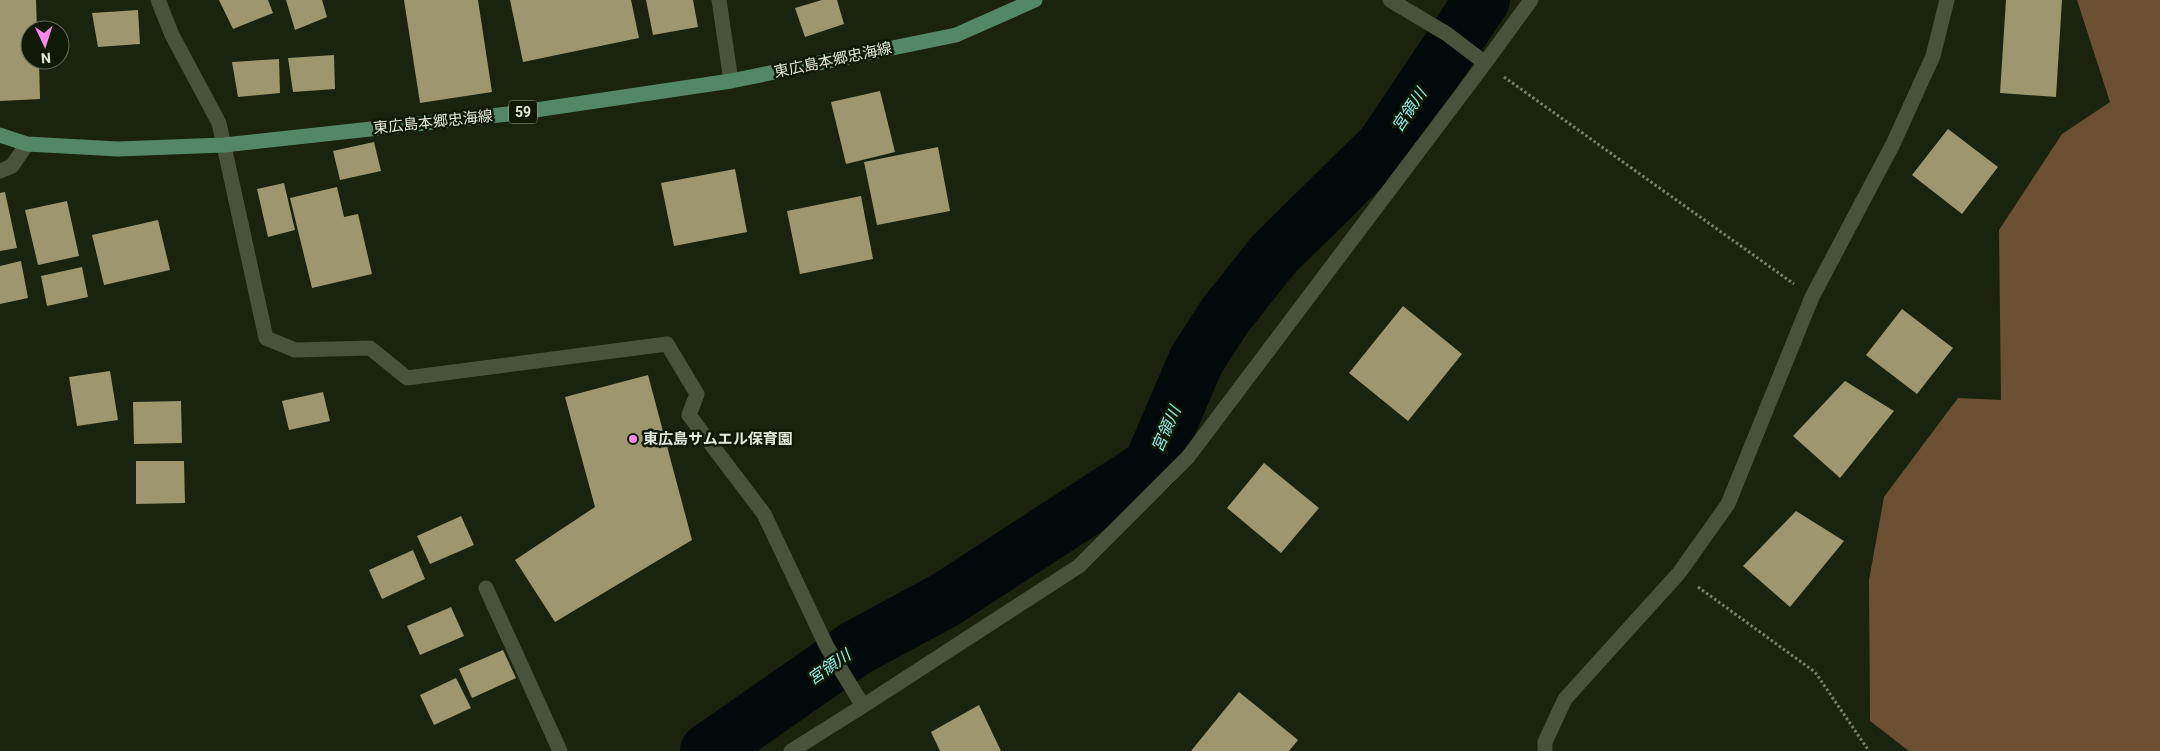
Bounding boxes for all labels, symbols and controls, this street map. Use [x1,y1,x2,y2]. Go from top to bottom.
north arrow [20,20,70,70]
street label: 東広島本郷忠海線 [772,39,894,81]
text: N [40,50,51,66]
water label: 宮領川 [1388,83,1431,135]
road number: 59 [509,100,537,124]
street label: 東広島本郷忠海線 [372,107,494,137]
water label: 宮領川 [1148,401,1185,455]
place label: 東広島サムエル保育園 [643,430,793,448]
marker: 東広島サムエル保育園 [627,433,639,445]
water label: 宮領川 [804,644,856,689]

